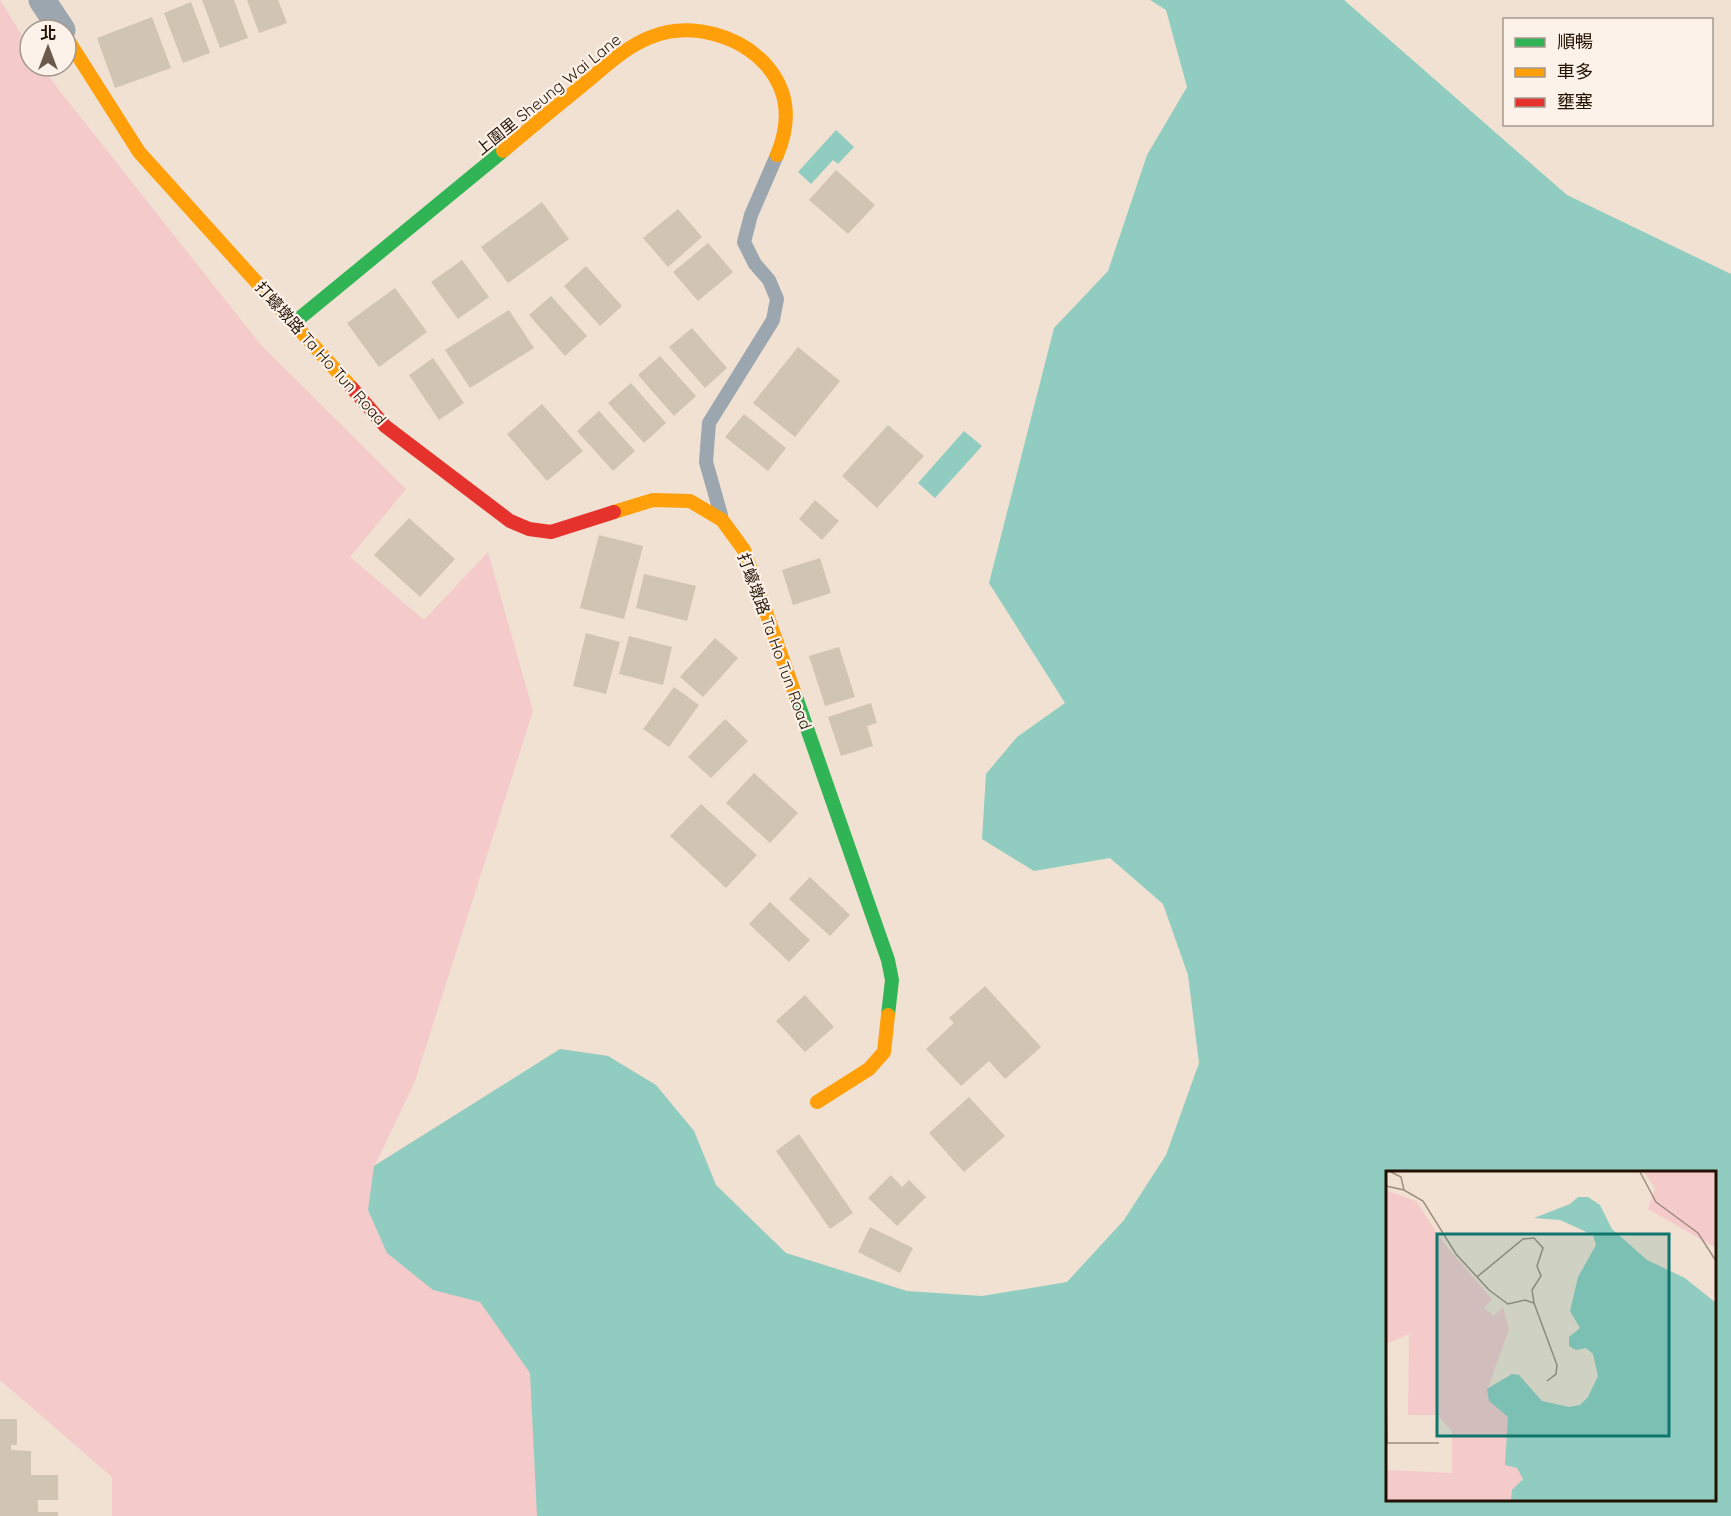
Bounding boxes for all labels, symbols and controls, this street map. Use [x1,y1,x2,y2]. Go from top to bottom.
north arrow [18,18,78,78]
legend [1503,18,1713,126]
text: 北 [40,23,56,43]
street label: 上圍里 Sheung Wai Lane [471,29,625,159]
text: 順暢 [1557,30,1593,53]
text: 車多 [1557,60,1593,83]
text: 壅塞 [1557,90,1593,113]
street label: 打蠔墩路 Ta Ho Tun Road [251,277,391,429]
street label: 打蠔墩路 Ta Ho Tun Road [734,550,816,732]
inset map [1386,1171,1716,1501]

